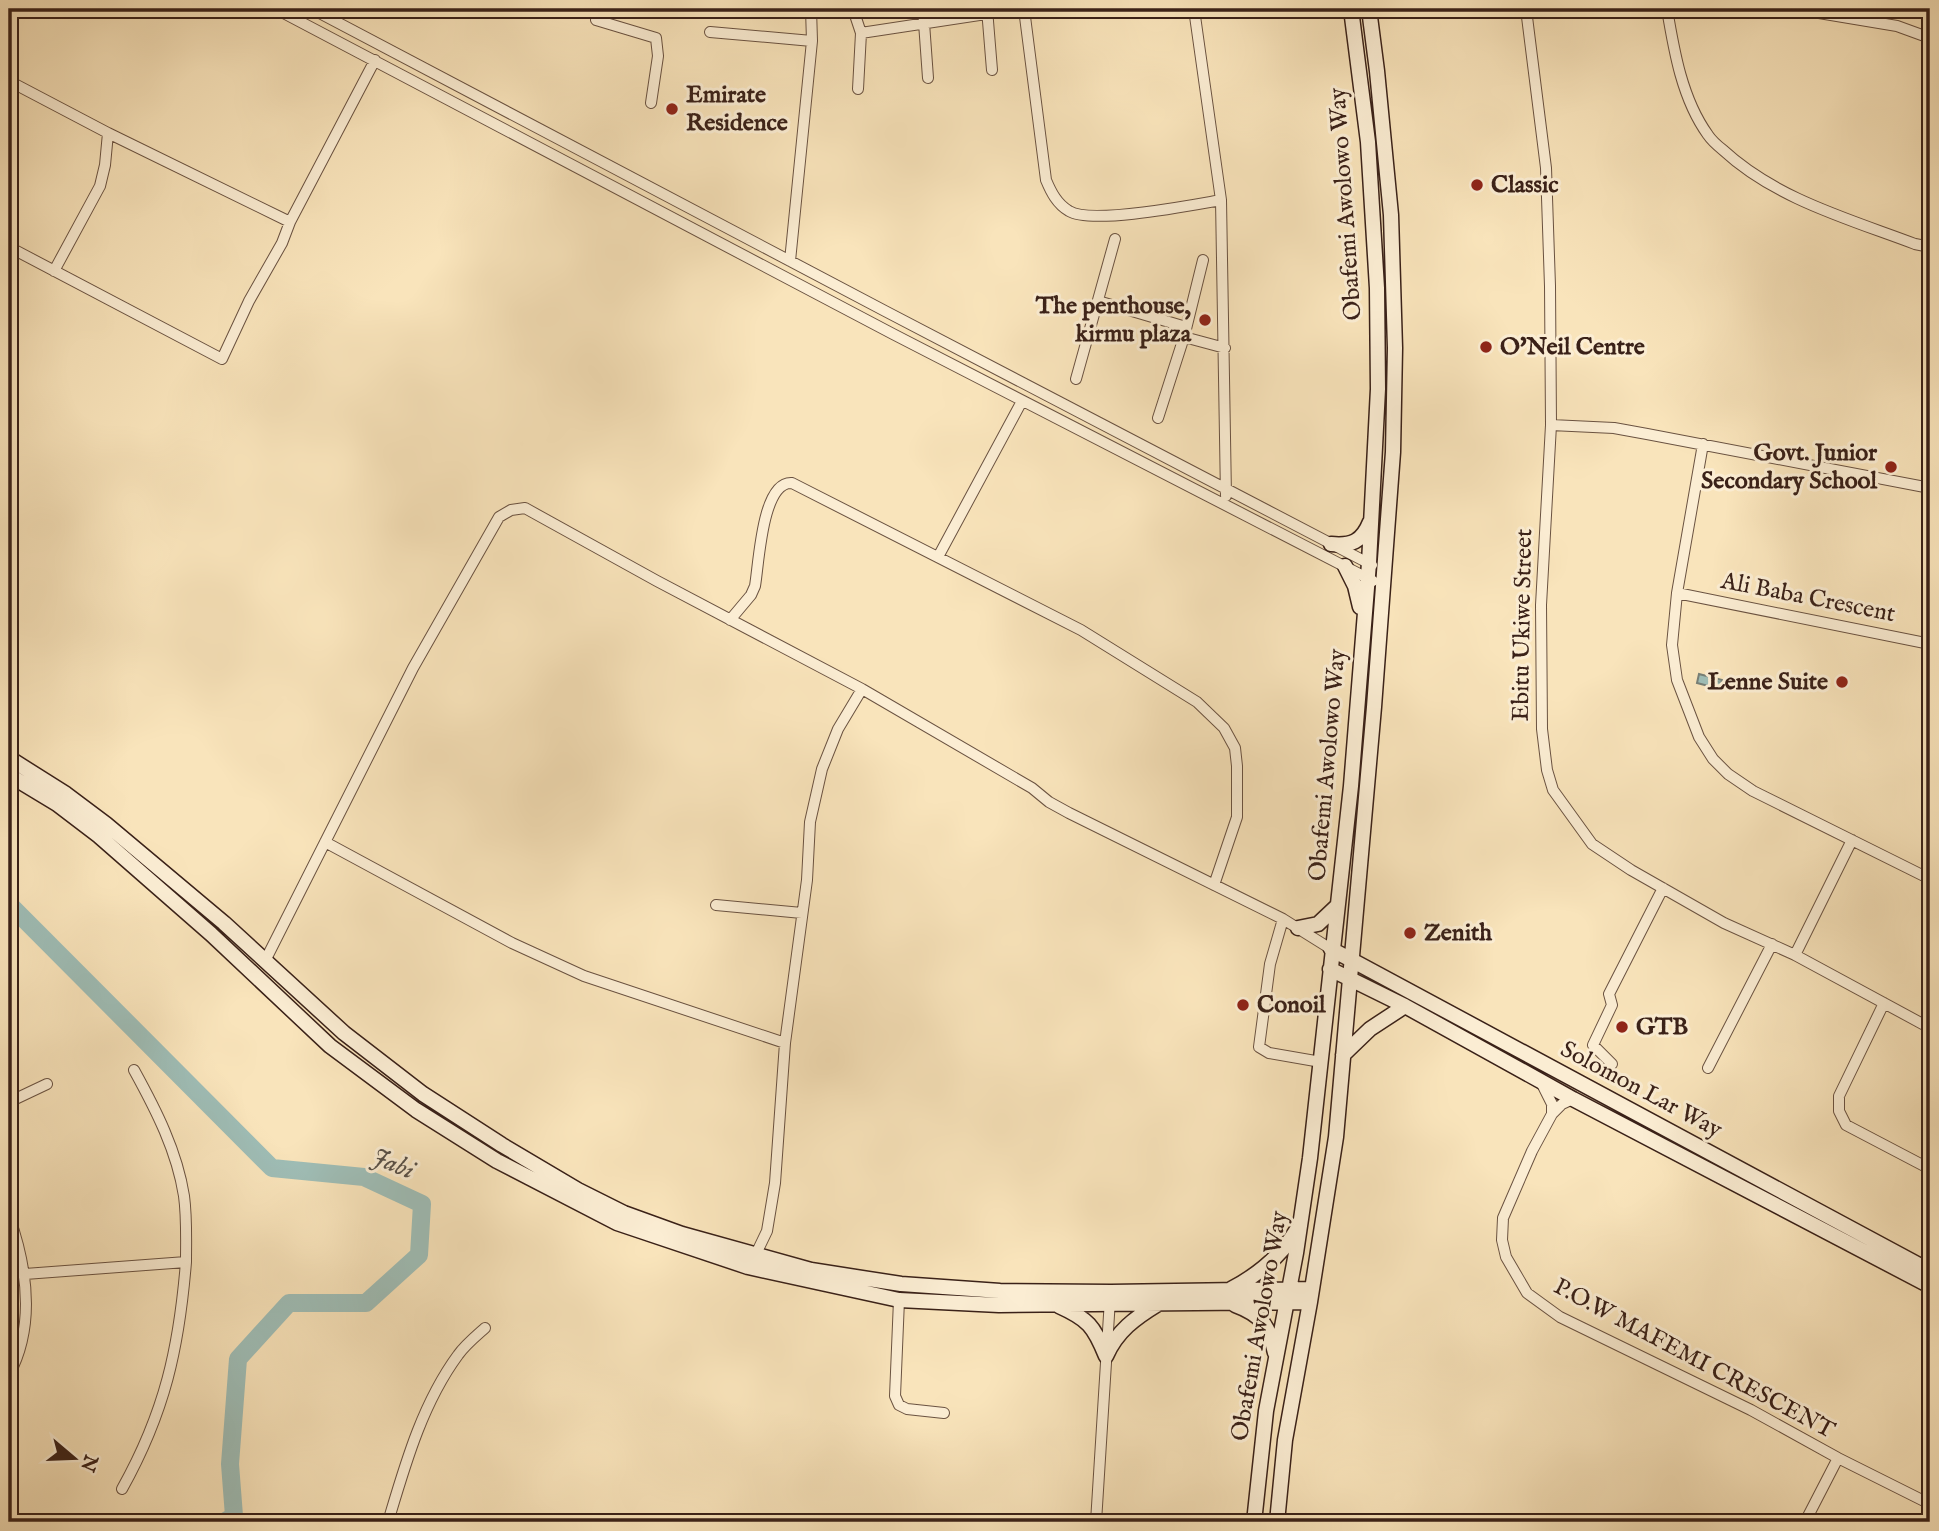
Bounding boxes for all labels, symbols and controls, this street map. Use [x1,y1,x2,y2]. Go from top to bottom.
place label: Emirate Residence [686,80,788,139]
street label: Obafemi Awolowo Way [1322,86,1370,321]
marker: Emirate Residence [664,101,680,117]
place label: Classic [1491,170,1559,201]
marker: Classic [1469,177,1485,193]
place label: The penthouse, kirmu plaza [1035,291,1192,350]
marker: The penthouse, kirmu plaza [1197,312,1213,328]
place label: O'Neil Centre [1500,332,1645,363]
marker: O'Neil Centre [1478,339,1494,355]
place label: Govt. Junior Secondary School [1701,438,1877,497]
marker: Govt. Junior Secondary School [1883,459,1899,475]
street label: Ebitu Ukiwe Street [1506,528,1540,722]
street label: Ali Baba Crescent [1717,566,1898,630]
street label: Obafemi Awolowo Way [1302,647,1354,883]
place label: Lenne Suite [1708,667,1828,698]
marker: Lenne Suite [1834,674,1850,690]
place label: Zenith [1424,918,1492,949]
marker: Zenith [1402,925,1418,941]
place label: Conoil [1257,990,1326,1021]
marker: Conoil [1235,997,1251,1013]
place label: GTB [1636,1012,1688,1043]
marker: GTB [1614,1019,1630,1035]
street label: Solomon Lar Way [1555,1034,1727,1146]
water label: Jabi [367,1141,421,1188]
street label: Obafemi Awolowo Way [1224,1208,1296,1444]
street label: P.O.W MAFEMI CRESCENT [1548,1272,1840,1447]
north arrow [38,1422,108,1492]
text: N [74,1450,103,1475]

